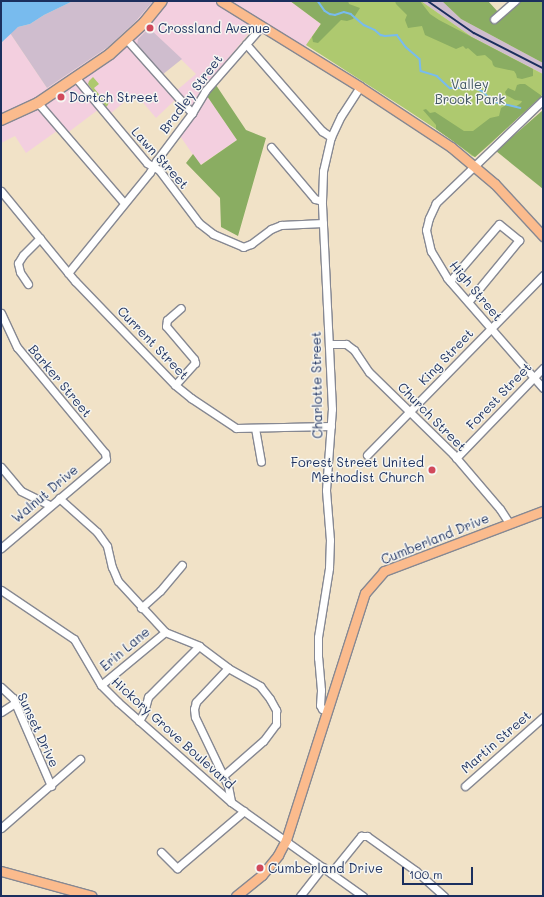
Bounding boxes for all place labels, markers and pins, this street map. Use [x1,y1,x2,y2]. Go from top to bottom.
place label: Crossland Avenue [158,20,270,36]
marker: Crossland Avenue [145,23,155,33]
place label: Dortch Street [69,89,158,105]
marker: Dortch Street [56,92,66,102]
place label: Forest Street United Methodist Church [291,455,424,486]
marker: Forest Street United Methodist Church [427,465,437,475]
place label: Cumberland Drive [268,860,383,876]
marker: Cumberland Drive [255,863,265,873]

